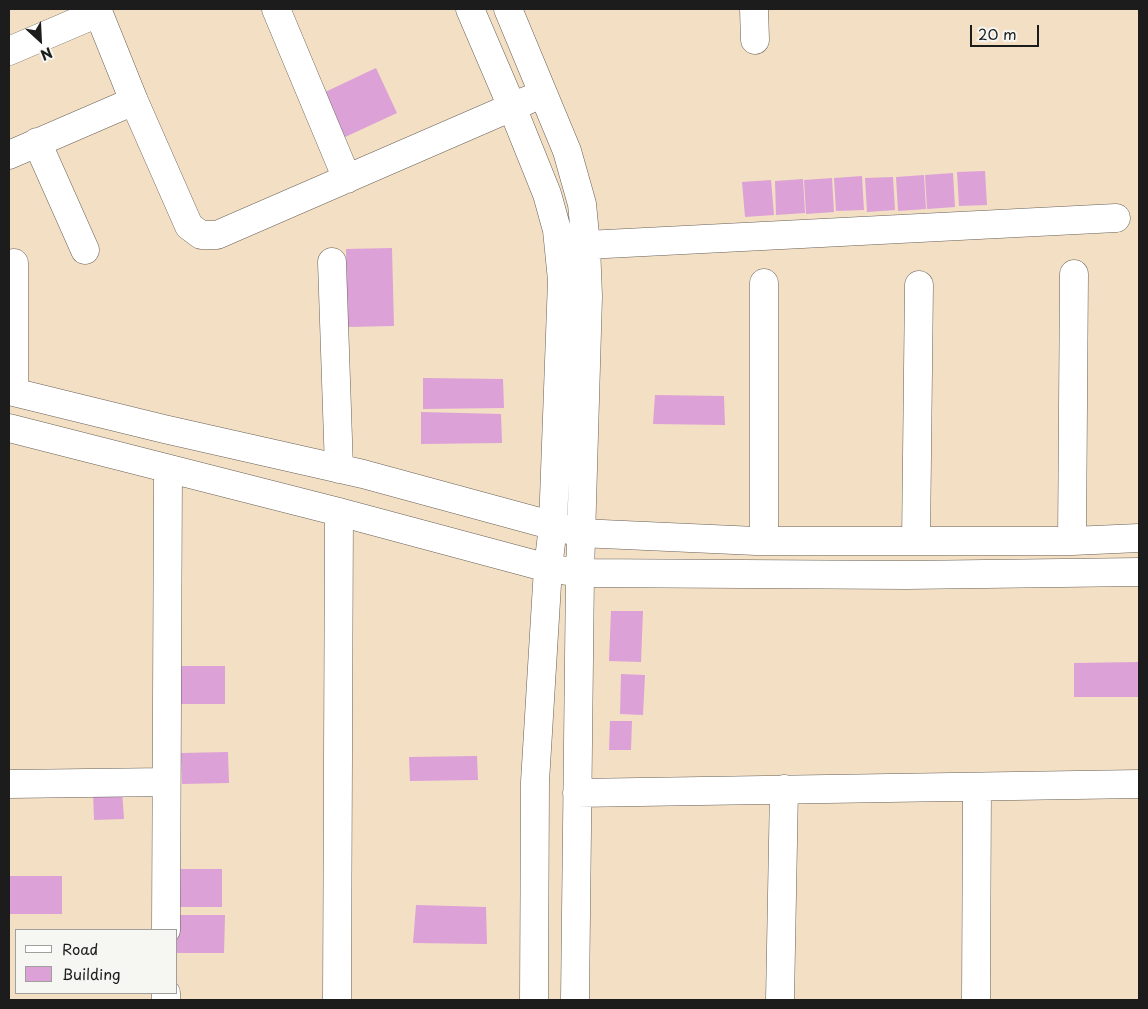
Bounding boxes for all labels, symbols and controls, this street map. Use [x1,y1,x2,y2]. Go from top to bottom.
north arrow [15,15,65,65]
scale bar [973,15,1042,47]
text: 20 m [978,22,1017,45]
text: N [37,42,56,66]
legend [15,929,178,994]
text: Road [62,937,98,960]
text: Building [62,962,121,985]

